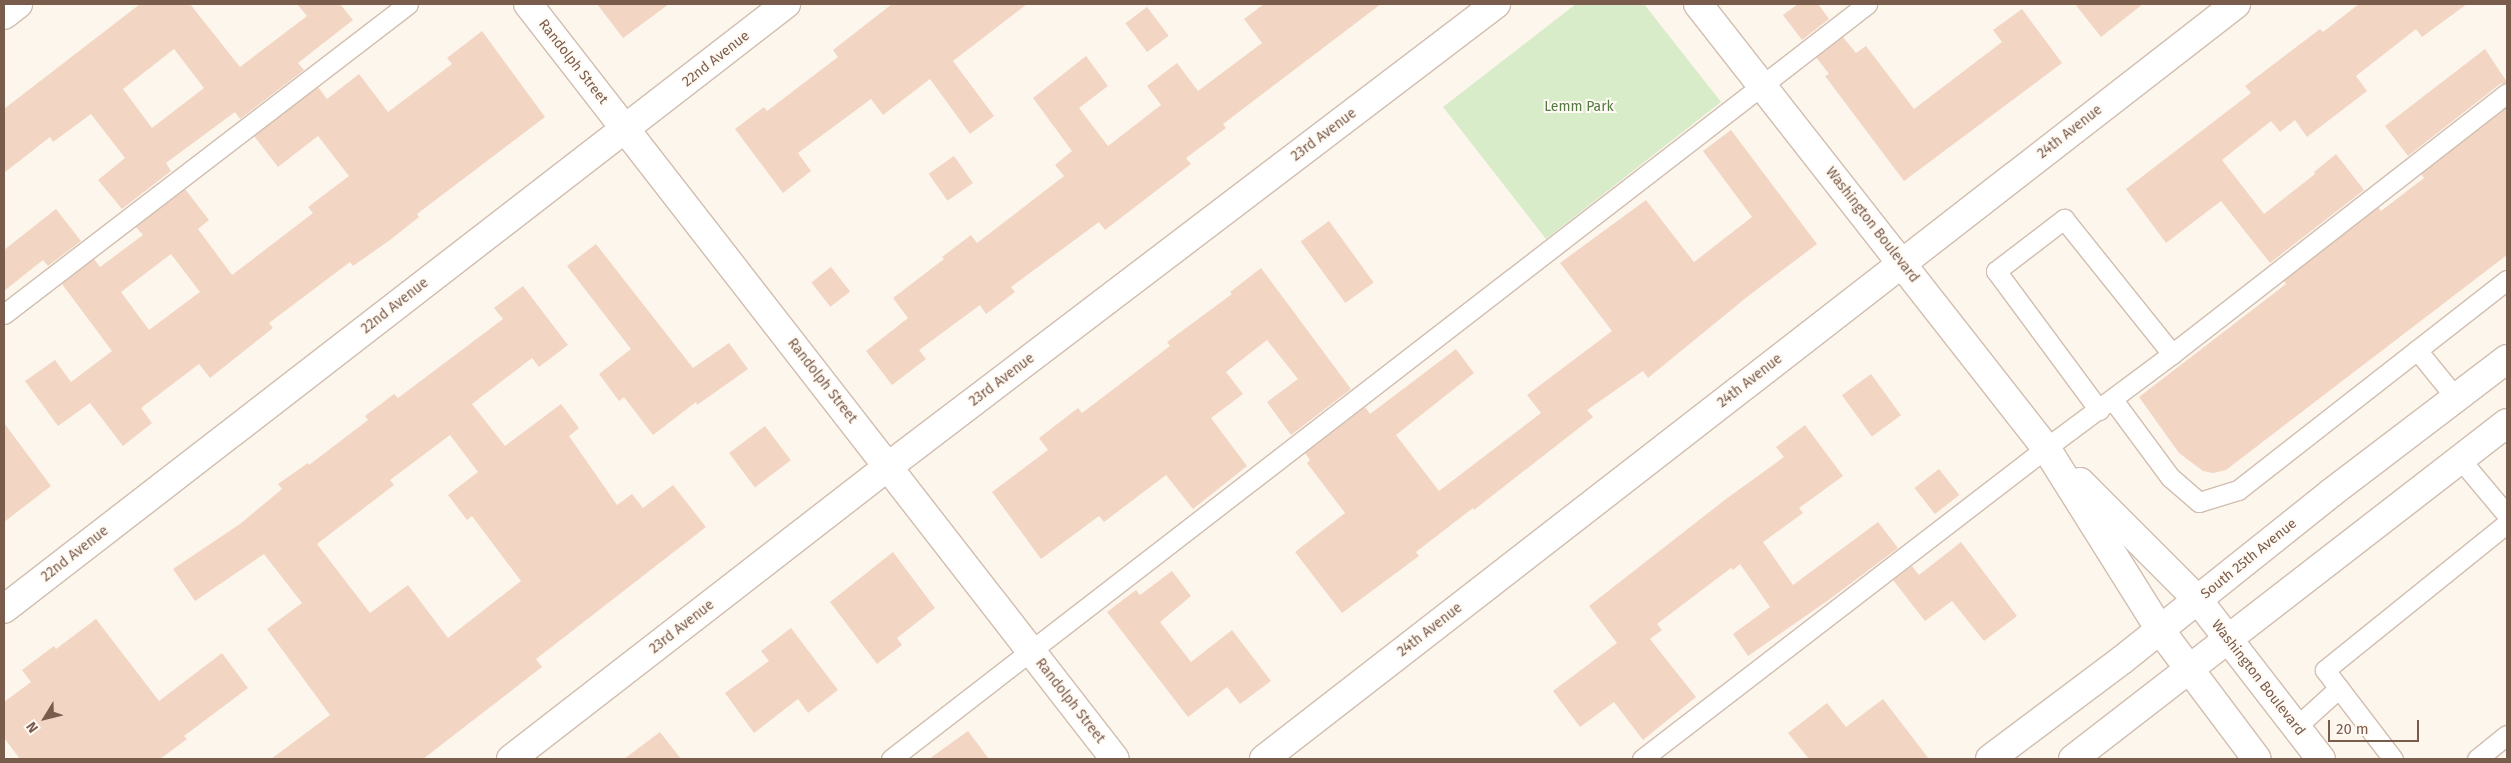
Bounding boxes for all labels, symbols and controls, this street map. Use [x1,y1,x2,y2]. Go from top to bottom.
street label: Randolph Street [535,16,611,108]
street label: 22nd Avenue [679,28,753,90]
park label: Lemm Park [1544,99,1614,115]
street label: 24th Avenue [2034,102,2106,162]
street label: 23rd Avenue [1288,105,1360,165]
street label: Washington Boulevard [1822,164,1922,286]
street label: 22nd Avenue [358,275,432,337]
street label: Randolph Street [784,335,860,427]
street label: 23rd Avenue [966,350,1038,410]
street label: 24th Avenue [1714,351,1786,411]
street label: South 25th Avenue [2198,515,2300,603]
street label: 22nd Avenue [38,523,112,585]
street label: 23rd Avenue [646,597,718,657]
street label: 24th Avenue [1394,600,1466,660]
street label: Washington Boulevard [2208,617,2308,739]
street label: Randolph Street [1032,655,1108,747]
north arrow [20,693,70,743]
scale bar [2331,710,2422,742]
text: N [23,718,42,736]
text: 20 m [2336,720,2369,738]

